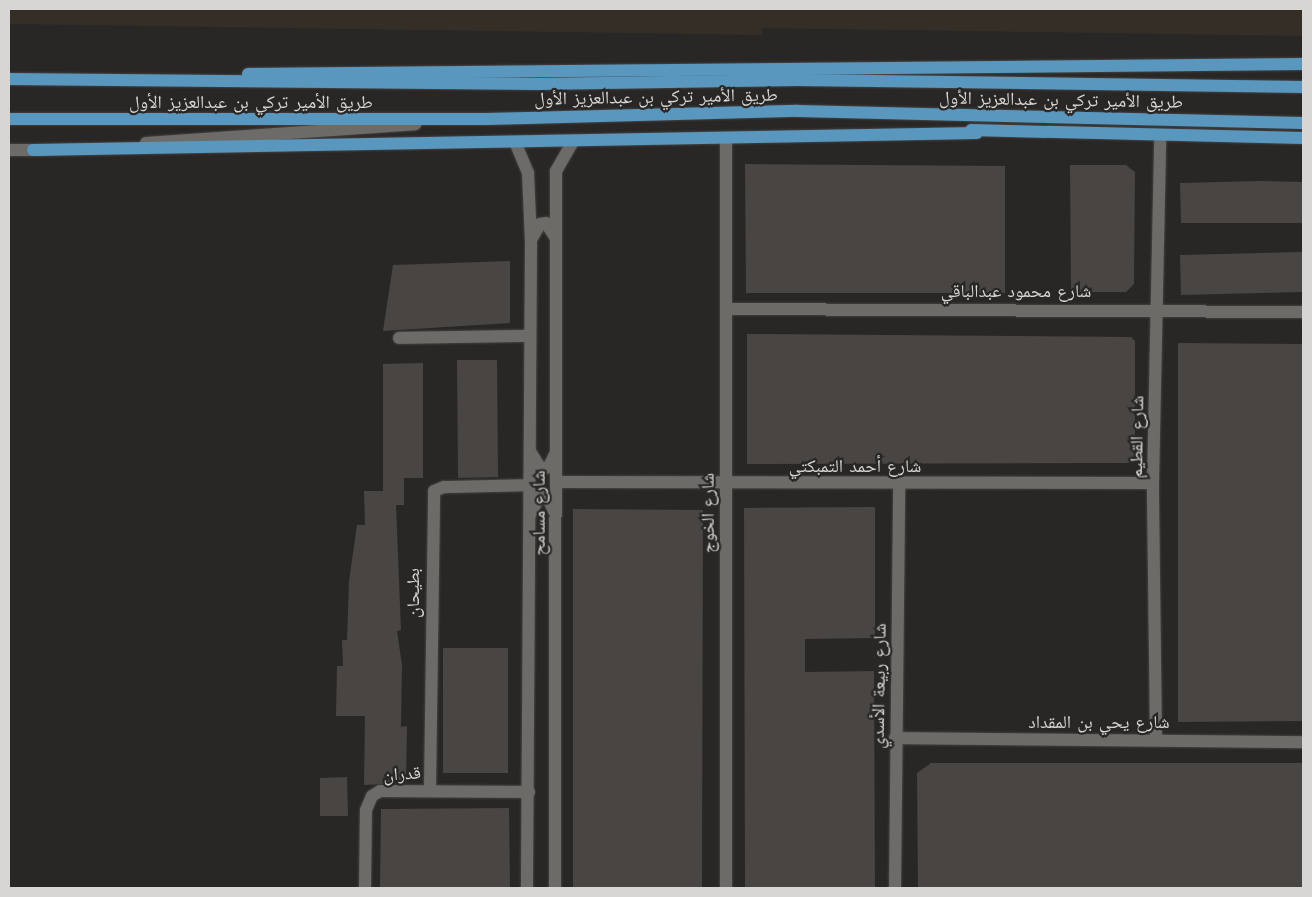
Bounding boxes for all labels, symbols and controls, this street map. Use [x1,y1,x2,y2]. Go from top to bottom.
street label: طريق الأمير تركي بن عبدالعزيز الأول [534,84,778,110]
street label: طريق الأمير تركي بن عبدالعزيز الأول [939,87,1183,113]
street label: طريق الأمير تركي بن عبدالعزيز الأول [129,91,373,113]
street label: شارع محمود عبدالباقي [941,280,1091,302]
street label: شارع القطيم [1125,395,1149,479]
street label: شارع أحمد التمبكتي [789,455,921,477]
street label: شارع مسامح [528,470,550,556]
street label: شارع الخوج [697,473,719,553]
street label: بطيحان [402,568,424,618]
street label: شارع ربيعة الأسدي [867,623,891,749]
street label: شارع يحي بن المقداد [1028,711,1170,733]
street label: قدران [382,762,422,786]

